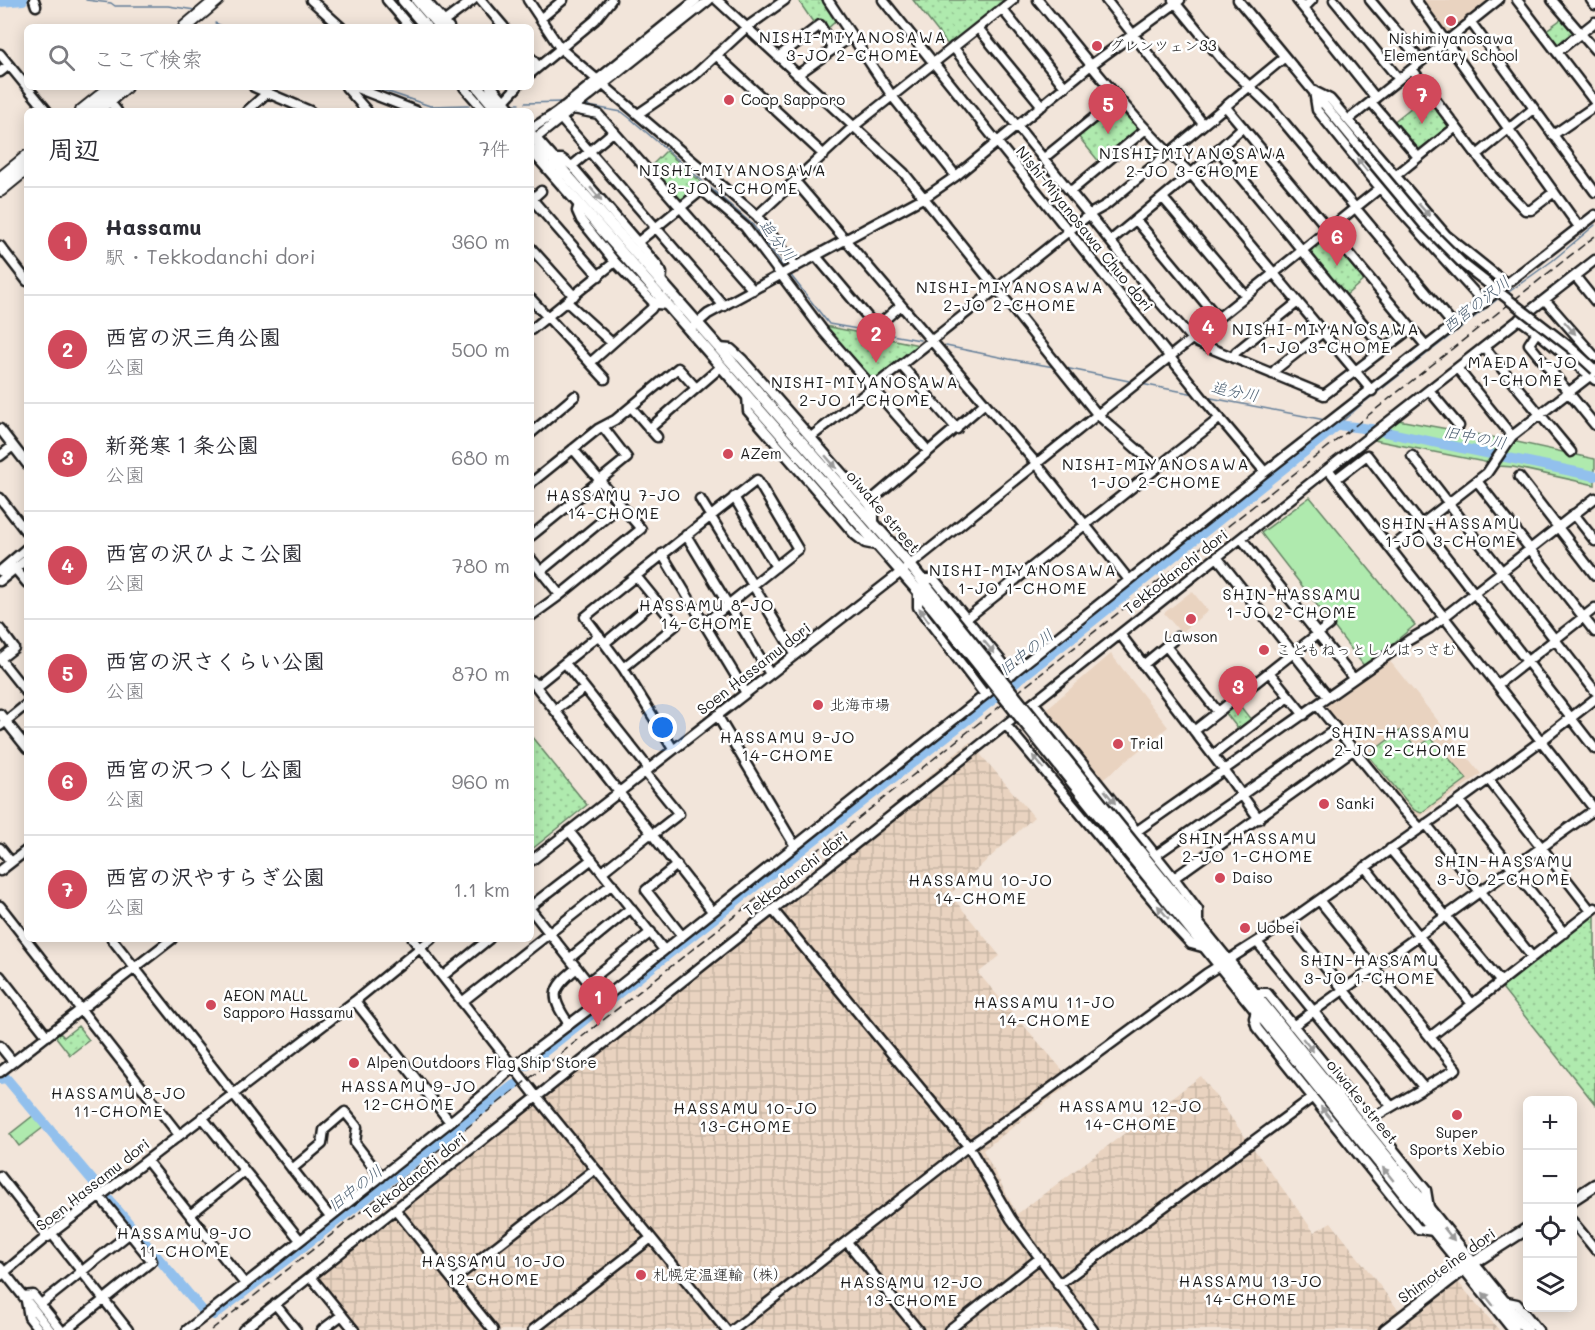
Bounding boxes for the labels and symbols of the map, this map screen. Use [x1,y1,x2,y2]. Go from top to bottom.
marker: Nishimiyanosawa Elementary School [1444,14,1458,28]
district label: NISHI-MIYANOSAWA 3-JO 2-CHOME [759,26,947,65]
place label: Nishimiyanosawa Elementary School [1384,28,1518,65]
place label: グレンツェン33 [1109,35,1217,55]
marker: グレンツェン33 [1090,39,1104,53]
pin: 7 [1402,74,1442,124]
pin: 5 [1088,84,1128,134]
place label: Coop Sapporo [741,89,845,109]
marker: Coop Sapporo [722,93,736,107]
street label: Nishi-Miyanosawa Chuo dori [1012,142,1158,315]
district label: NISHI-MIYANOSAWA 2-JO 3-CHOME [1099,142,1287,181]
one-way arrow [1356,157,1368,172]
district label: NISHI-MIYANOSAWA 3-JO 1-CHOME [639,159,827,198]
one-way arrow [589,186,602,201]
one-way arrow [1417,202,1430,217]
water label: 追分川 [755,214,801,265]
pin: 6 [1318,216,1356,266]
water label: 西宮の沢川 [1438,271,1514,337]
district label: NISHI-MIYANOSAWA 2-JO 2-CHOME [916,276,1104,315]
pin: 4 [1188,306,1228,356]
pin: 2 [856,314,896,363]
district label: NISHI-MIYANOSAWA 1-JO 3-CHOME [1232,318,1420,357]
one-way arrow [1563,320,1576,335]
district label: MAEDA 1-JO 1-CHOME [1468,351,1578,390]
district label: NISHI-MIYANOSAWA 2-JO 1-CHOME [771,371,959,410]
water label: 追分川 [1210,376,1261,405]
water label: 旧中の川 [1442,420,1509,453]
place label: AZem [740,443,782,463]
marker: AZem [721,447,735,461]
district label: NISHI-MIYANOSAWA 1-JO 2-CHOME [1062,453,1250,492]
one-way arrow [825,454,838,470]
street label: oiwake street [842,466,925,557]
district label: HASSAMU 7-JO 14-CHOME [546,484,682,523]
district label: SHIN-HASSAMU 1-JO 3-CHOME [1382,512,1520,551]
street label: Tekkodanchi dori [1119,524,1232,618]
district label: NISHI-MIYANOSAWA 1-JO 1-CHOME [929,559,1117,598]
district label: SHIN-HASSAMU 1-JO 2-CHOME [1223,583,1361,622]
district label: HASSAMU 8-JO 14-CHOME [639,594,775,633]
one-way arrow [918,607,930,623]
marker: Lawson [1184,612,1198,626]
street label: Soen Hassamu dori [692,617,814,719]
water label: 旧中の川 [994,624,1057,680]
place label: Lawson [1164,626,1218,646]
one-way arrow [983,639,996,655]
place label: こどもねっとしんはっさむ [1276,639,1456,659]
marker: こどもねっとしんはっさむ [1257,643,1271,657]
pin: 3 [1218,666,1258,716]
place label: 北海市場 [830,694,890,714]
marker: 北海市場 [811,698,825,712]
your location [648,713,677,742]
district label: SHIN-HASSAMU 2-JO 2-CHOME [1332,721,1470,760]
district label: HASSAMU 9-JO 14-CHOME [720,726,856,765]
place label: Trial [1130,733,1164,753]
marker: Trial [1111,737,1125,751]
one-way arrow [1031,754,1044,770]
one-way arrow [1104,790,1116,805]
place label: Sanki [1336,793,1375,813]
marker: Sanki [1317,797,1331,811]
street label: Tekkodanchi dori [739,826,852,920]
district label: SHIN-HASSAMU 2-JO 1-CHOME [1179,827,1317,866]
district label: SHIN-HASSAMU 3-JO 2-CHOME [1435,850,1573,889]
place label: Daiso [1232,867,1273,887]
district label: HASSAMU 10-JO 14-CHOME [909,869,1053,908]
marker: Daiso [1213,871,1227,885]
one-way arrow [1157,905,1170,920]
place label: Uobei [1257,917,1299,937]
marker: Uobei [1238,921,1252,935]
district label: SHIN-HASSAMU 3-JO 1-CHOME [1301,949,1439,988]
pin: 1 [578,976,618,1026]
place label: AEON MALL Sapporo Hassamu [223,985,354,1022]
district label: HASSAMU 11-JO 14-CHOME [974,991,1116,1030]
marker: AEON MALL Sapporo Hassamu [204,998,218,1012]
one-way arrow [1302,1037,1315,1053]
place label: Alpen Outdoors Flag Ship Store [366,1052,597,1072]
street label: oiwake street [1323,1055,1403,1148]
marker: Alpen Outdoors Flag Ship Store [347,1056,361,1070]
district label: HASSAMU 9-JO 12-CHOME [341,1075,477,1114]
district label: HASSAMU 8-JO 11-CHOME [51,1082,187,1121]
district label: HASSAMU 12-JO 14-CHOME [1059,1095,1203,1134]
district label: HASSAMU 10-JO 13-CHOME [674,1097,818,1136]
one-way arrow [1319,1105,1332,1121]
marker: Super Sports Xebio [1450,1108,1464,1122]
place label: Super Sports Xebio [1409,1122,1505,1159]
street label: Tekkodanchi dori [359,1128,470,1223]
street label: Soen Hassamu dori [31,1133,153,1235]
water label: 旧中の川 [323,1160,386,1216]
one-way arrow [1382,1167,1395,1182]
district label: HASSAMU 9-JO 11-CHOME [117,1222,253,1261]
street label: Shimoteine dori [1394,1223,1499,1307]
one-way arrow [1443,1226,1456,1242]
district label: HASSAMU 10-JO 12-CHOME [422,1250,566,1289]
place label: 札幌定温運輸（株） [653,1264,788,1284]
marker: 札幌定温運輸（株） [634,1268,648,1282]
district label: HASSAMU 13-JO 14-CHOME [1179,1270,1323,1309]
district label: HASSAMU 12-JO 13-CHOME [840,1271,984,1310]
one-way arrow [1482,1291,1495,1307]

